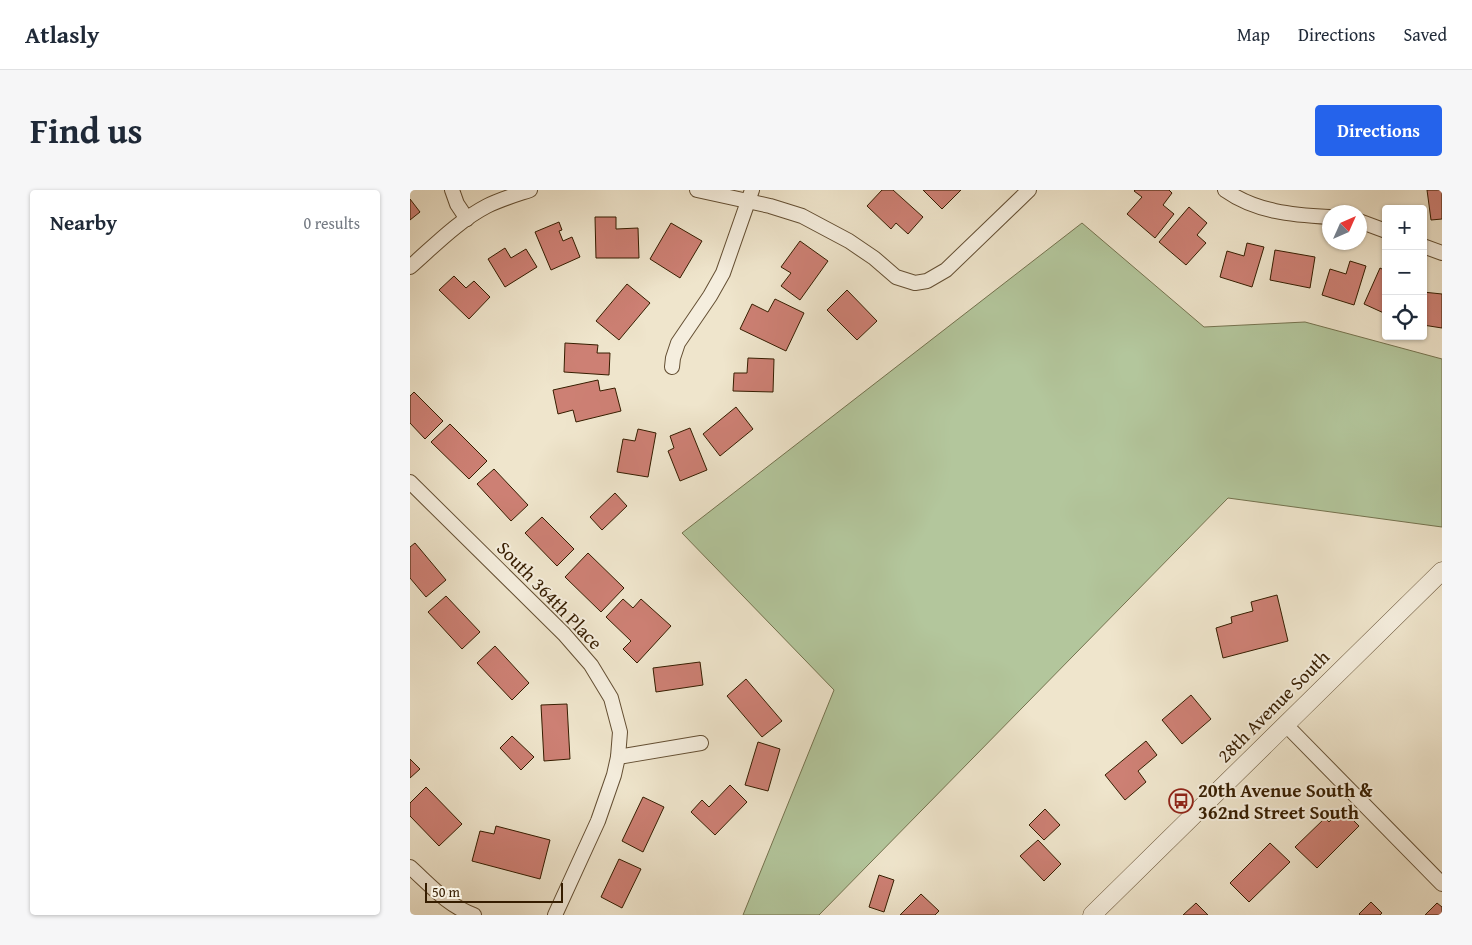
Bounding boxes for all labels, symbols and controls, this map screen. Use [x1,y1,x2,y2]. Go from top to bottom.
text: Atlasly [25,17,99,52]
text: Map [1237,21,1270,48]
text: Directions [1298,21,1375,48]
text: Saved [1403,21,1447,48]
text: Find us [30,105,143,156]
button: Directions [1315,105,1442,156]
north arrow [1322,205,1367,250]
map controls [1382,205,1427,340]
button: + [1382,205,1427,250]
text: Nearby [50,207,117,238]
text: 0 results [303,211,360,235]
button: − [1382,250,1427,295]
button: locate [1382,295,1427,340]
street label: South 364th Place [491,534,609,656]
street label: 28th Avenue South [1210,643,1336,769]
place label: 20th Avenue South & 362nd Street South [1198,776,1373,826]
bus stop icon: 20th Avenue South & 362nd Street South [1168,788,1194,814]
scale bar [425,880,562,903]
text: 50 m [432,882,460,902]

